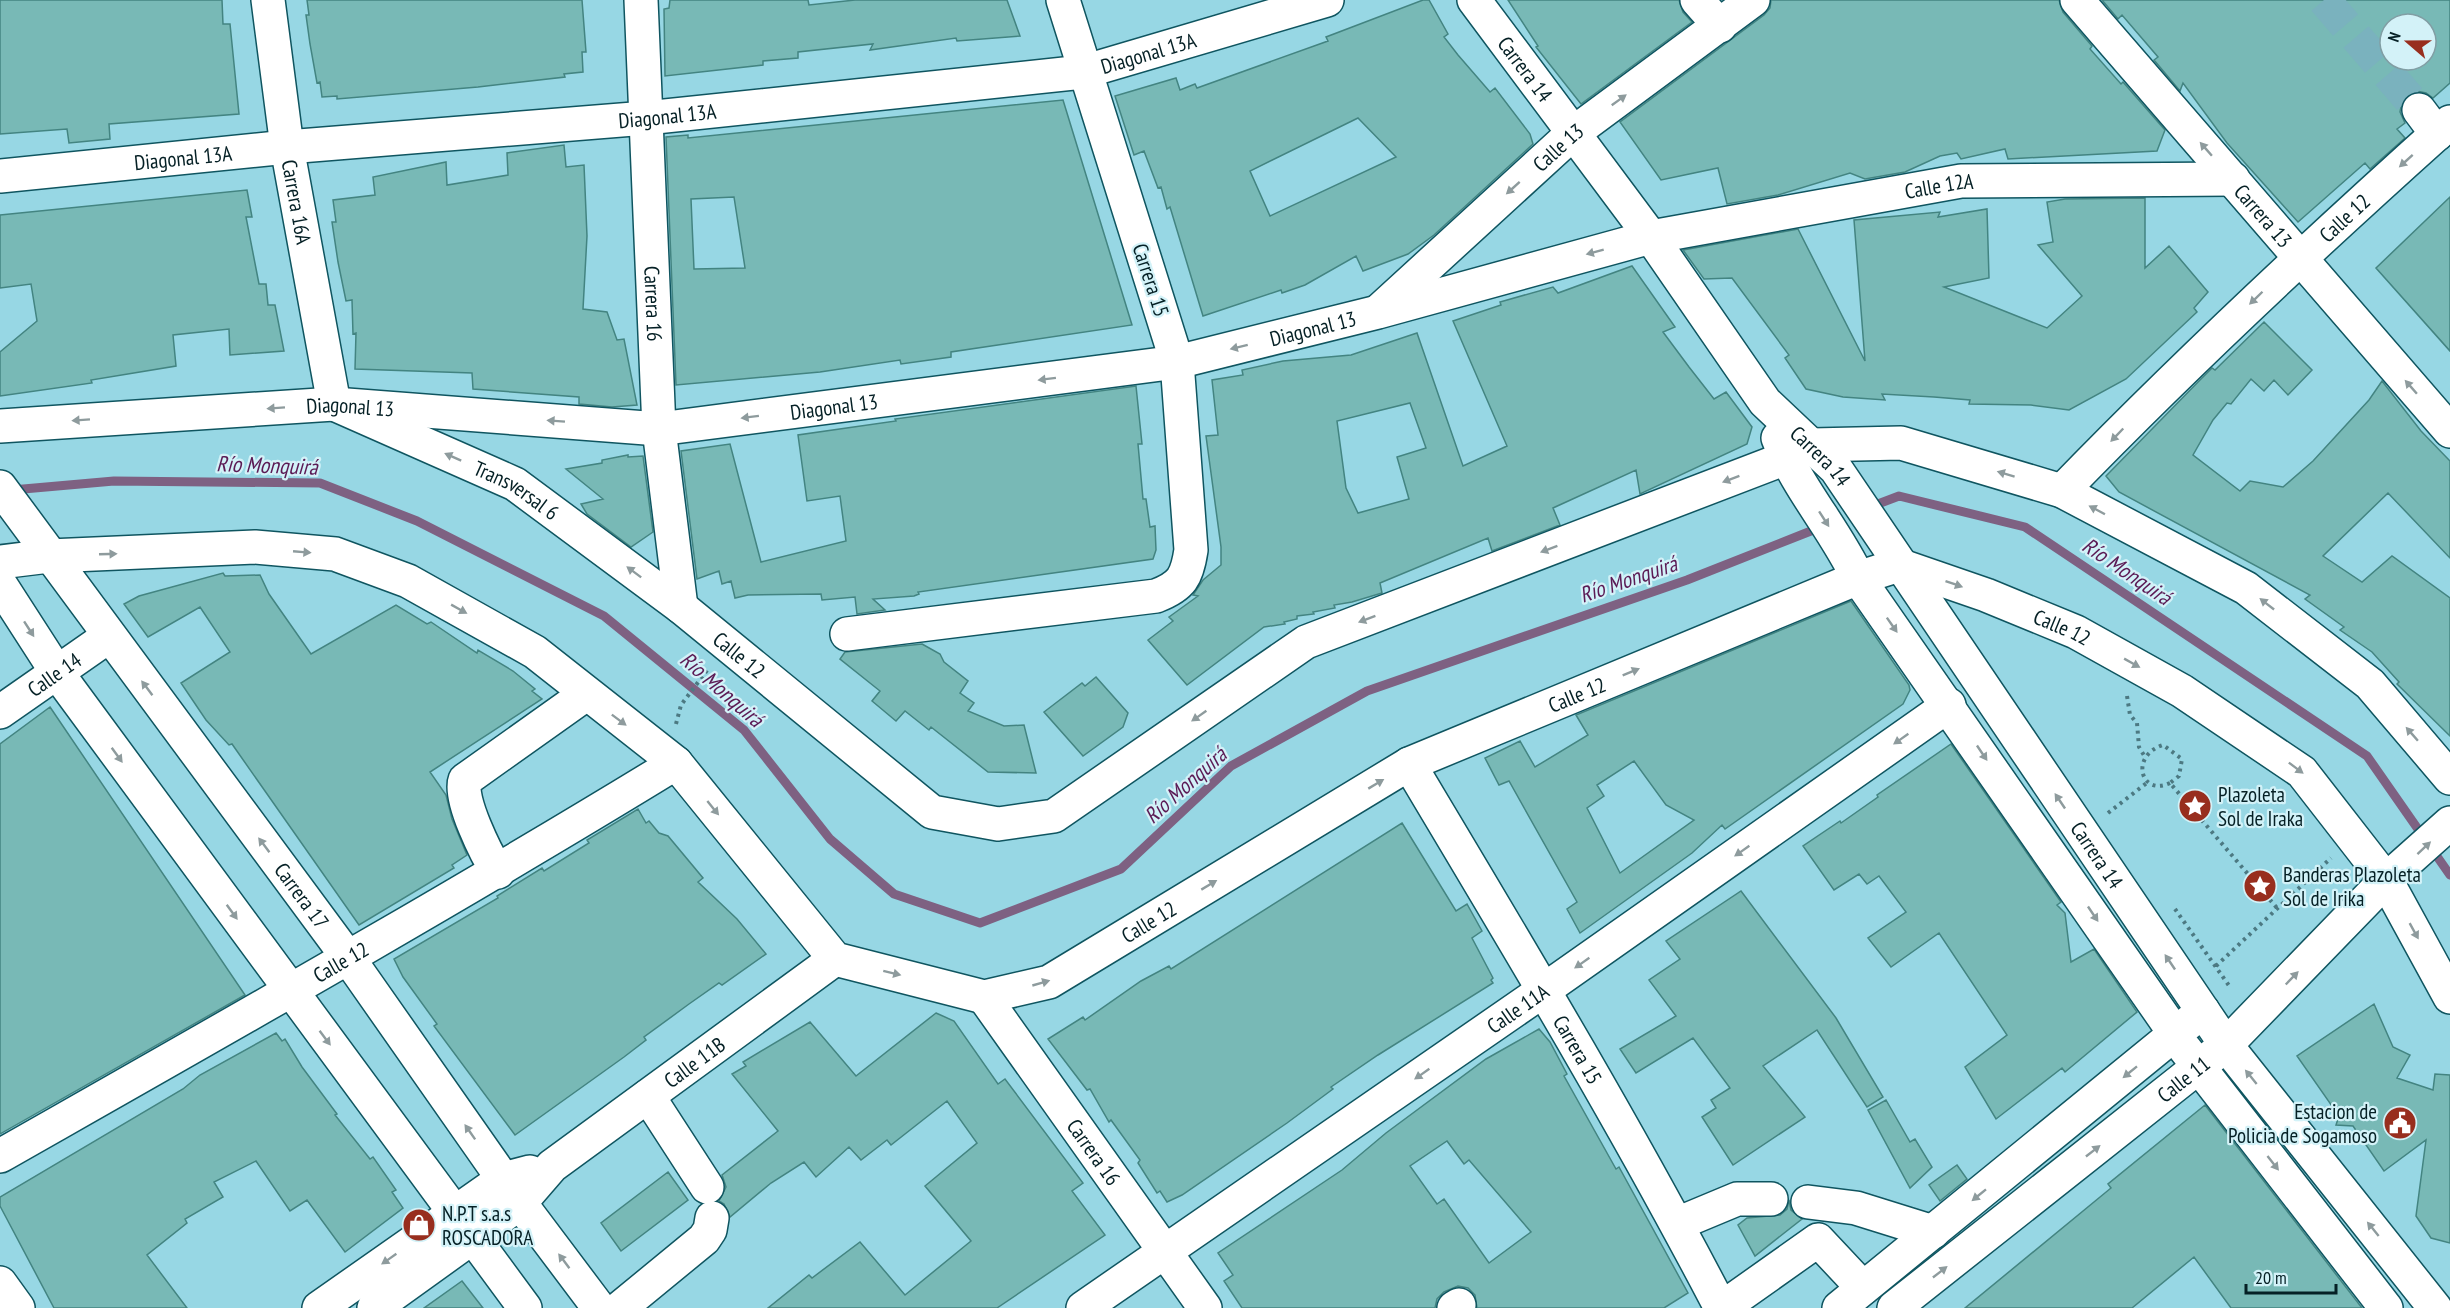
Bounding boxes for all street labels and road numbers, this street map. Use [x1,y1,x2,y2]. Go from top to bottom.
street label: Diagonal 13A [1097,26,1199,80]
street label: Carrera 14 [1492,31,1559,108]
street label: Diagonal 13A [617,97,717,134]
street label: Calle 13 [1527,117,1589,177]
street label: Diagonal 13A [133,139,233,176]
street label: Carrera 16A [276,157,318,246]
street label: Calle 12A [1902,167,1974,204]
street label: Carrera 13 [2229,178,2298,253]
street label: Calle 12 [2313,188,2375,248]
street label: Carrera 15 [1127,240,1175,320]
street label: Carrera 16 [639,265,669,342]
street label: Diagonal 13 [1267,304,1359,352]
street label: Diagonal 13 [788,387,879,425]
street label: Diagonal 13 [305,390,395,422]
street label: Carrera 14 [1785,420,1857,492]
street label: Transversal 6 [470,454,565,526]
street label: Calle 12 [2030,603,2096,651]
street label: Calle 12 [708,625,771,684]
street label: Calle 14 [22,646,87,702]
street label: Calle 12 [1544,671,1610,718]
street label: Carrera 14 [2065,816,2130,894]
street label: Carrera 17 [269,857,335,934]
street label: Calle 12 [1116,895,1181,949]
street label: Calle 12 [308,935,373,988]
street label: Calle 11A [1481,977,1554,1039]
street label: Carrera 15 [1548,1010,1609,1089]
street label: Calle 11B [658,1031,730,1093]
street label: Calle 11 [2151,1050,2215,1108]
street label: Carrera 16 [1061,1113,1127,1190]

